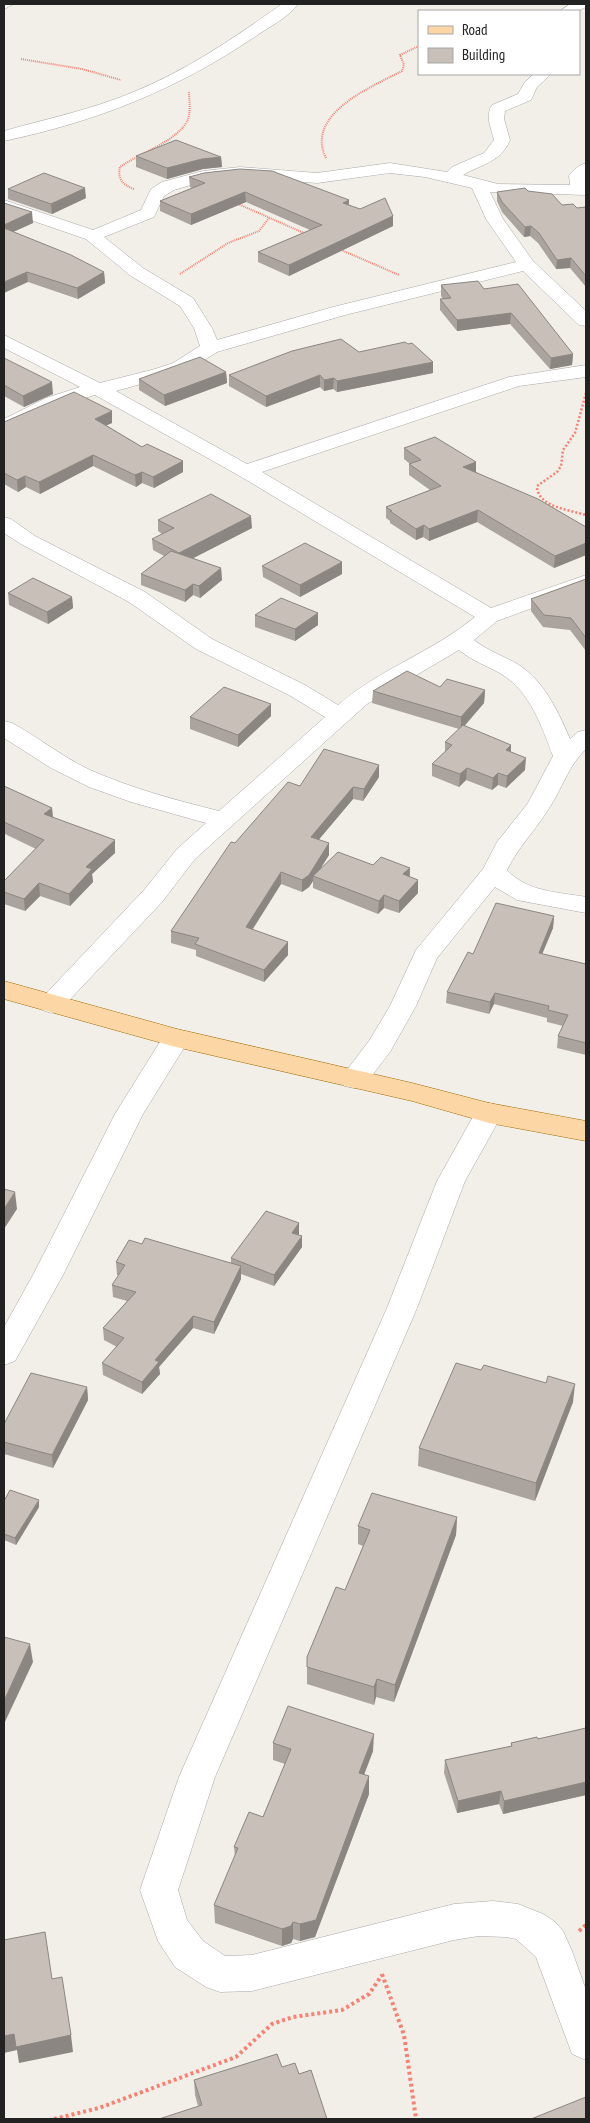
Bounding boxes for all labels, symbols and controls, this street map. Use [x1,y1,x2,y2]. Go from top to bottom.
legend [418,10,580,75]
text: Road [462,20,488,39]
text: Building [462,45,505,64]

